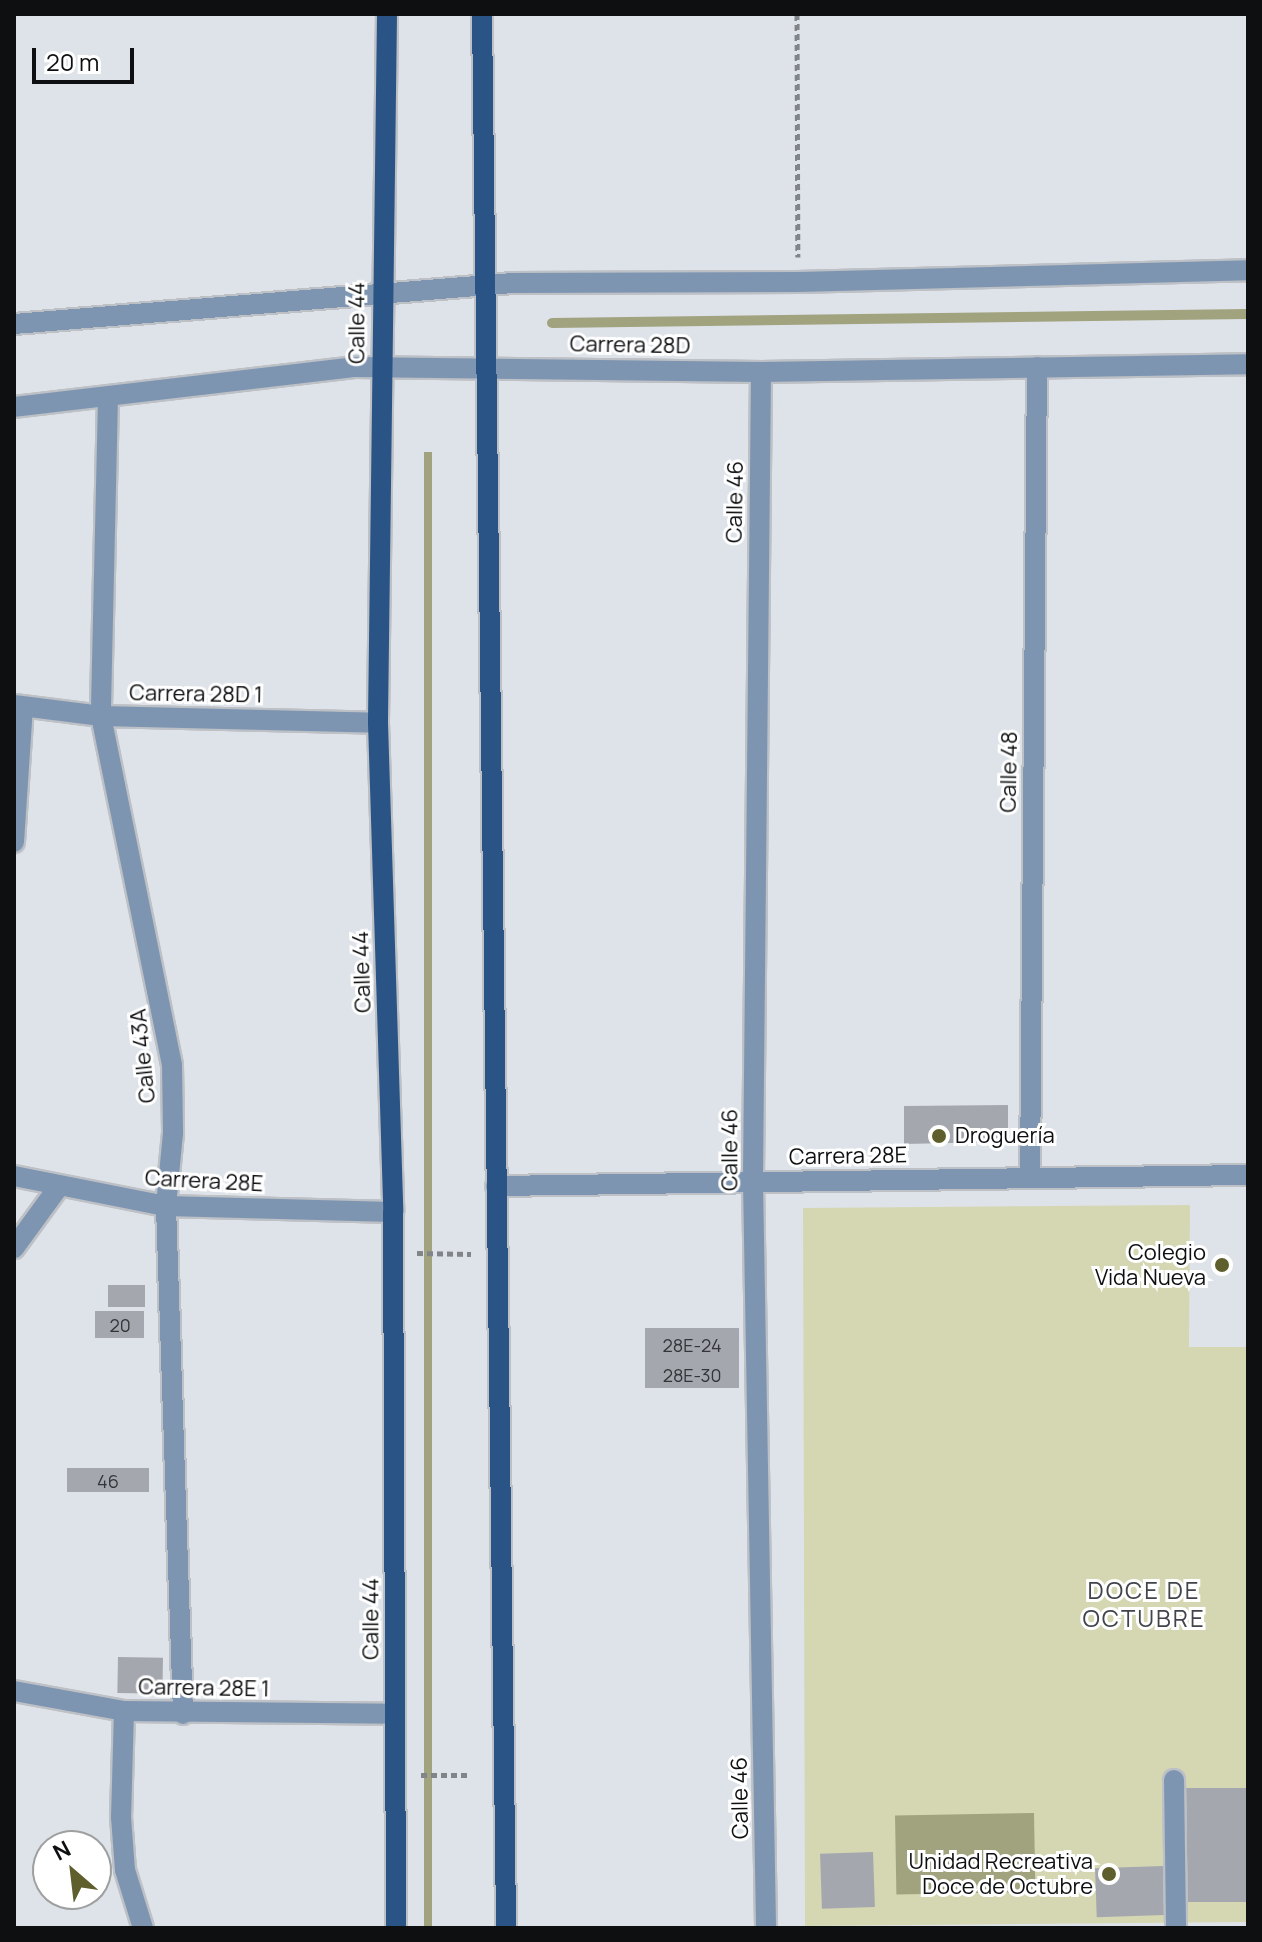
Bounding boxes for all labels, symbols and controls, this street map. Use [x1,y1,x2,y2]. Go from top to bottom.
scale bar [36,32,138,82]
text: 20 m [46,45,99,78]
street label: Calle 44 [344,282,370,364]
street label: Carrera 28D [569,331,691,359]
street label: Calle 46 [721,461,749,543]
street label: Carrera 28D 1 [129,680,263,708]
street label: Calle 48 [995,731,1023,813]
street label: Calle 44 [347,931,377,1013]
street label: Calle 43A [125,1008,161,1104]
street label: Calle 46 [717,1109,743,1191]
place label: Droguería [955,1123,1055,1149]
marker: Droguería [930,1127,948,1145]
street label: Carrera 28E [789,1142,907,1170]
street label: Carrera 28E [144,1165,264,1197]
place label: Colegio Vida Nueva [1095,1239,1206,1290]
marker: Colegio Vida Nueva [1213,1256,1231,1274]
house number: 20 [109,1314,131,1336]
house number: 28E-24 [662,1334,722,1356]
house number: 28E-30 [663,1364,721,1386]
house number: 46 [97,1470,119,1492]
district label: DOCE DE OCTUBRE [1082,1576,1206,1632]
street label: Calle 44 [358,1578,384,1660]
street label: Carrera 28E 1 [138,1674,270,1702]
street label: Calle 46 [726,1757,754,1839]
north arrow [32,1830,112,1910]
text: N [48,1834,76,1868]
place label: Unidad Recreativa Doce de Octubre [908,1848,1093,1900]
marker: Unidad Recreativa Doce de Octubre [1100,1865,1118,1883]

